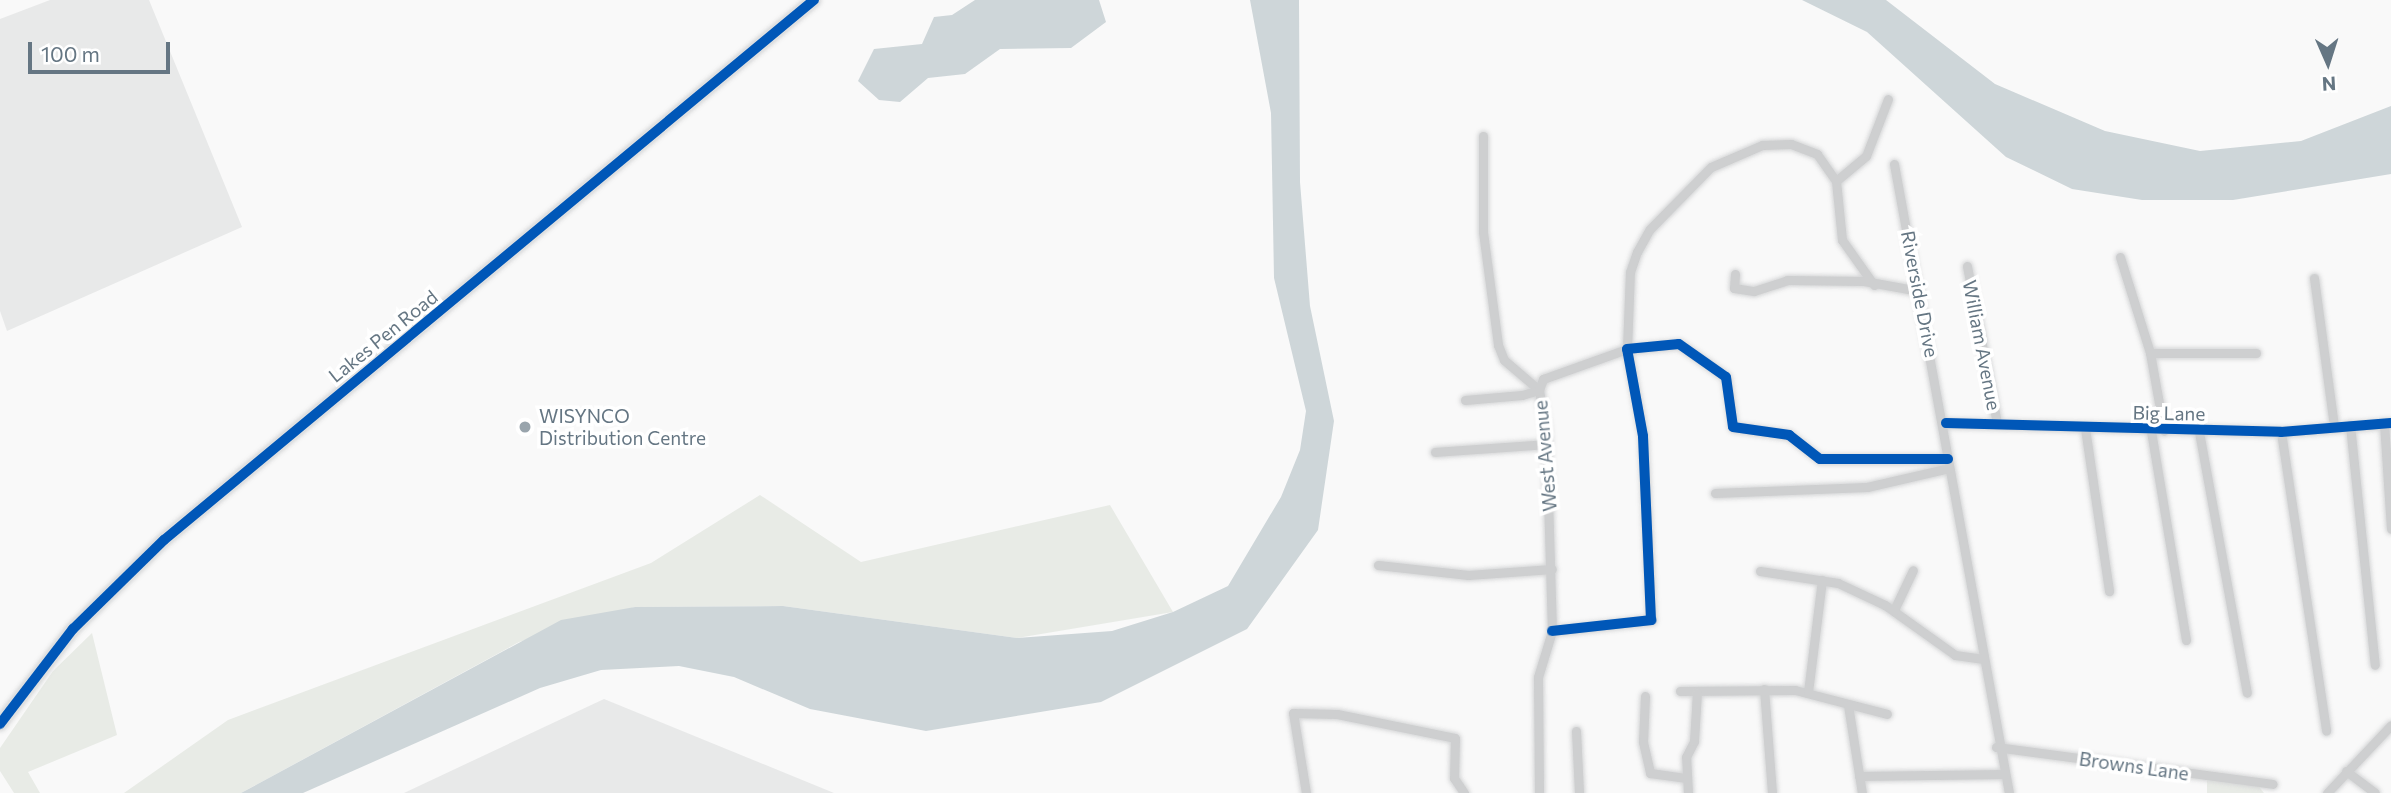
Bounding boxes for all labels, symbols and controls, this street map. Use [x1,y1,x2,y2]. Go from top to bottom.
scale bar [32,28,173,72]
north arrow [2293,28,2363,98]
text: 100 m [41,41,100,66]
text: N [2321,73,2337,96]
street label: Riverside Drive [1897,229,1943,359]
street label: William Avenue [1958,278,2006,412]
street label: Lakes Pen Road [324,285,442,387]
street label: West Avenue [1529,400,1561,512]
street label: Big Lane [2132,401,2206,425]
place label: WISYNCO Distribution Centre [539,405,706,449]
marker: WISYNCO Distribution Centre [517,419,533,435]
street label: Browns Lane [2078,747,2190,785]

